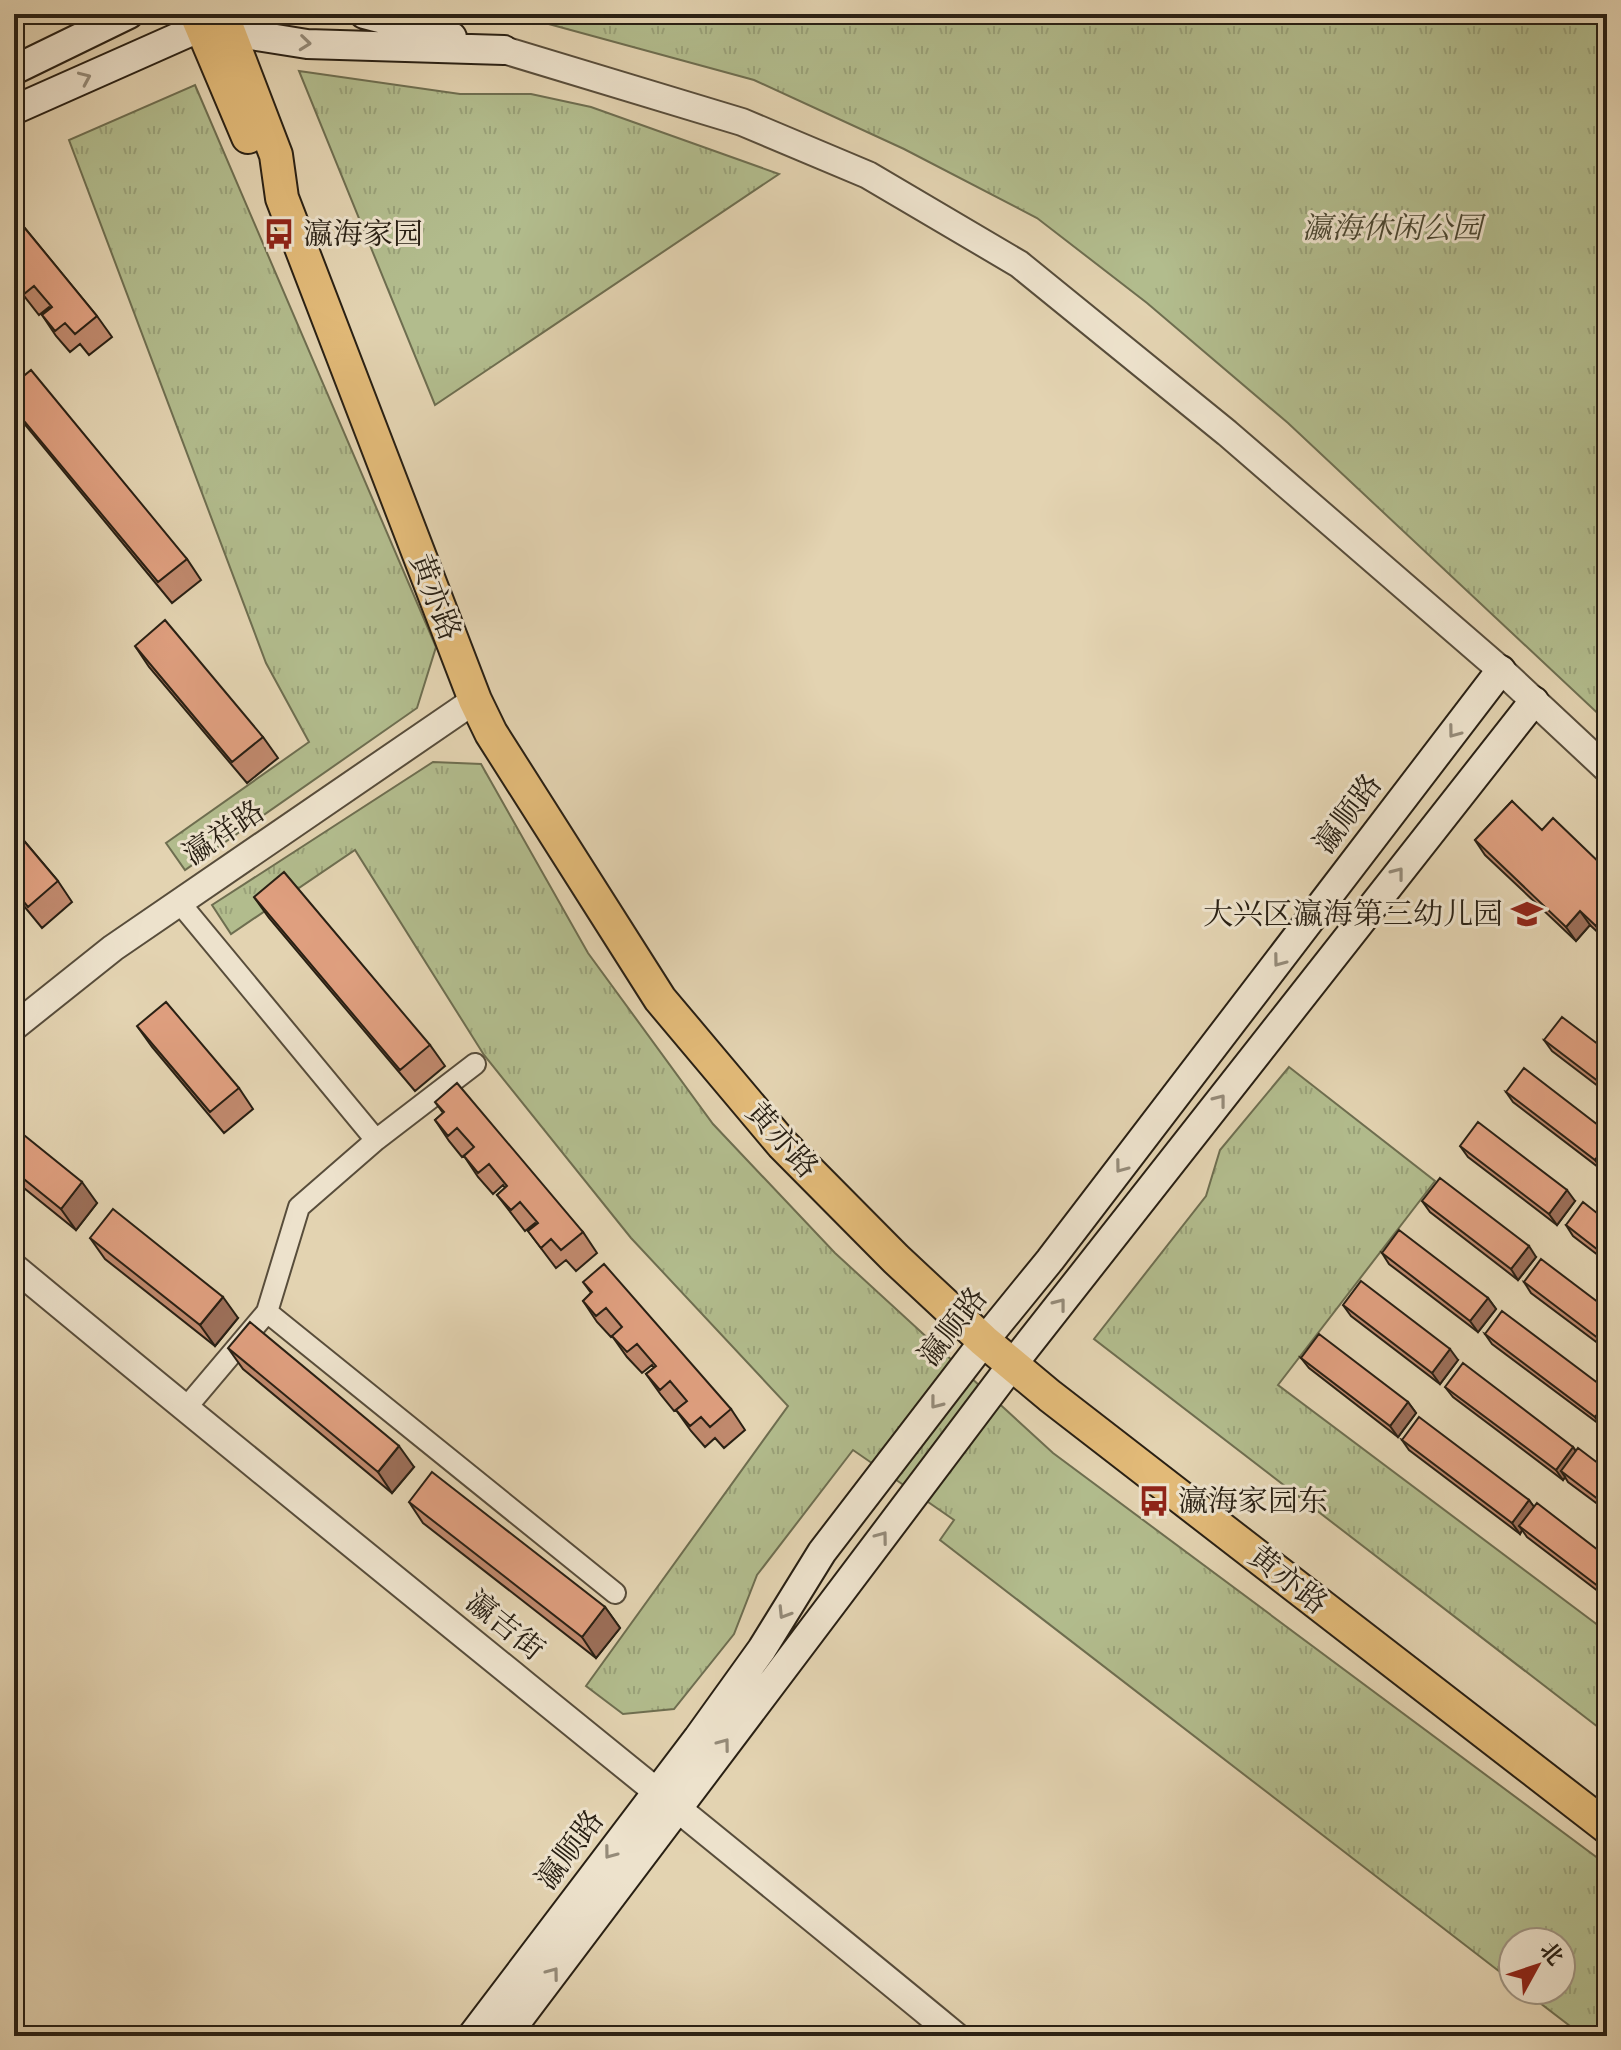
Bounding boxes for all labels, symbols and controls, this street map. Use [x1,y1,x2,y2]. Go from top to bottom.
one-way arrow [299,35,312,52]
one-way arrow [77,72,91,88]
park label: 瀛海休闲公园 [1302,210,1486,247]
place label: 瀛海家园 [303,216,423,253]
bus stop icon: 瀛海家园 [262,217,296,251]
street label: 黄亦路 [402,548,468,646]
one-way arrow [1449,723,1463,738]
street label: 瀛顺路 [1306,767,1390,861]
street label: 瀛祥路 [176,792,272,874]
one-way arrow [1389,867,1403,882]
place label: 大兴区瀛海第三幼儿园 [1203,896,1503,933]
school or university icon: 大兴区瀛海第三幼儿园 [1510,897,1544,931]
one-way arrow [1274,952,1288,967]
street label: 黄亦路 [738,1094,826,1186]
one-way arrow [1211,1094,1225,1109]
one-way arrow [1117,1159,1131,1173]
street label: 瀛顺路 [911,1280,995,1374]
one-way arrow [1050,1298,1064,1313]
one-way arrow [932,1394,946,1409]
place label: 瀛海家园东 [1178,1483,1328,1520]
bus stop icon: 瀛海家园东 [1137,1484,1171,1518]
one-way arrow [872,1532,886,1546]
street label: 黄亦路 [1241,1538,1335,1622]
street label: 瀛吉街 [458,1583,552,1669]
one-way arrow [779,1605,794,1619]
one-way arrow [715,1739,729,1753]
street label: 瀛顺路 [528,1803,612,1897]
one-way arrow [606,1844,620,1859]
north arrow [1497,1926,1577,2006]
text: 北 [1534,1936,1569,1971]
one-way arrow [543,1968,557,1982]

